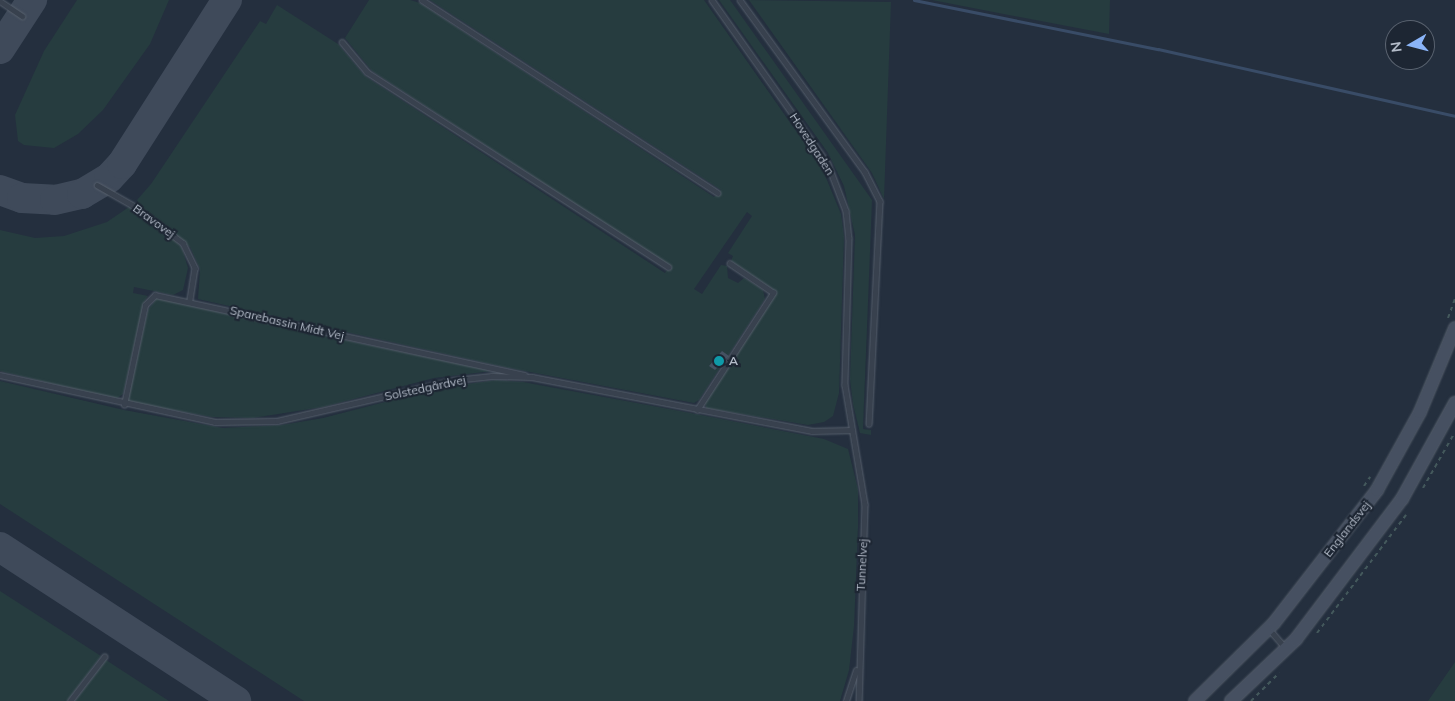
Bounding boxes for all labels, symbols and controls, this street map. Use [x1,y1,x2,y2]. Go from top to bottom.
north arrow [1385,20,1435,70]
text: N [1386,40,1406,53]
street label: Hovedgaden [787,110,837,178]
street label: Bravovej [130,201,178,241]
street label: Sparebassin Midt Vej [229,303,345,343]
place label: A [729,354,738,368]
marker: A [713,355,725,367]
street label: Solstedgårdvej [383,372,467,404]
street label: Englandsvej [1321,498,1373,560]
street label: Tunnelvej [853,538,871,592]

